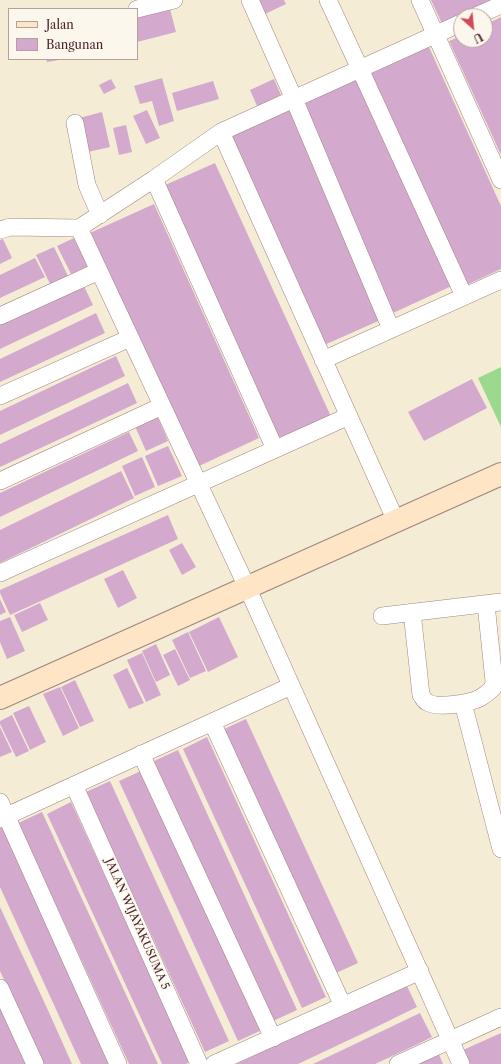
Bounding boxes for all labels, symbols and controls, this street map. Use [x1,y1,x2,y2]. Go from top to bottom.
legend [8,8,138,60]
north arrow [453,8,493,48]
text: Jalan [46,17,74,32]
text: U [471,30,485,46]
text: Bangunan [46,37,103,52]
street label: JALAN WIJAYAKUSUMA 5 [102,856,172,992]

